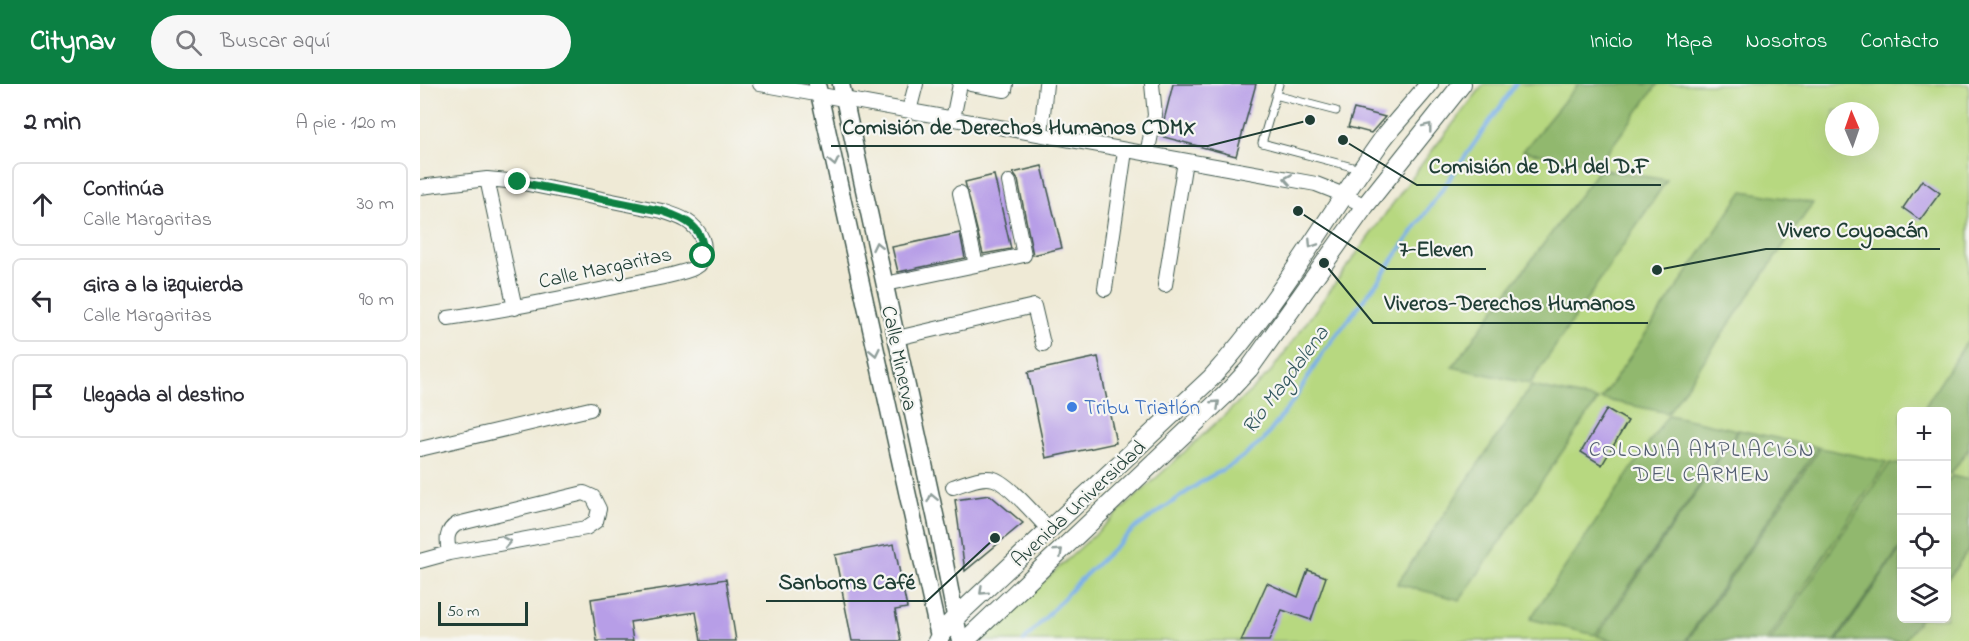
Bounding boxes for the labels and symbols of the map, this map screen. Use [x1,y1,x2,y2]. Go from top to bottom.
north arrow [1825,102,1879,156]
callout: Comisión de Derechos Humanos CDMX [831,106,1208,146]
text: Comisión de Derechos Humanos CDMX [842,113,1196,145]
one-way arrow [1420,123,1431,134]
callout: Comisión de D.H del D.F [1417,145,1661,185]
text: Comisión de D.H del D.F [1429,152,1650,184]
one-way arrow [827,156,840,166]
route end [504,168,530,194]
one-way arrow [1284,173,1294,186]
callout: Vivero Coyoacán [1766,209,1940,249]
text: Vivero Coyoacán [1777,216,1928,249]
callout: 7-Eleven [1387,229,1486,269]
text: 7-Eleven [1399,235,1473,267]
one-way arrow [1308,237,1319,248]
street label: Calle Margaritas [536,240,675,300]
one-way arrow [871,241,884,251]
route start [689,242,715,268]
callout: Viveros-Derechos Humanos [1373,283,1648,323]
text: Viveros-Derechos Humanos [1384,289,1635,321]
street label: Calle Minerva [872,303,924,414]
water label: Río Magdalena [1235,319,1339,442]
one-way arrow [868,347,881,357]
place label: Tribu Triatlón [1084,394,1200,424]
marker: Tribu Triatlón [1065,400,1079,414]
one-way arrow [1209,400,1219,411]
street label: Avenida Universidad [1005,434,1154,575]
district label: COLONIA AMPLIACIÓN DEL CARMEN [1589,435,1815,492]
one-way arrow [926,493,939,503]
one-way arrow [502,537,512,549]
one-way arrow [1052,548,1062,559]
callout: Sanborns Café [766,561,927,601]
text: Sanborns Café [779,568,917,600]
one-way arrow [979,584,989,595]
scale bar [438,599,528,626]

